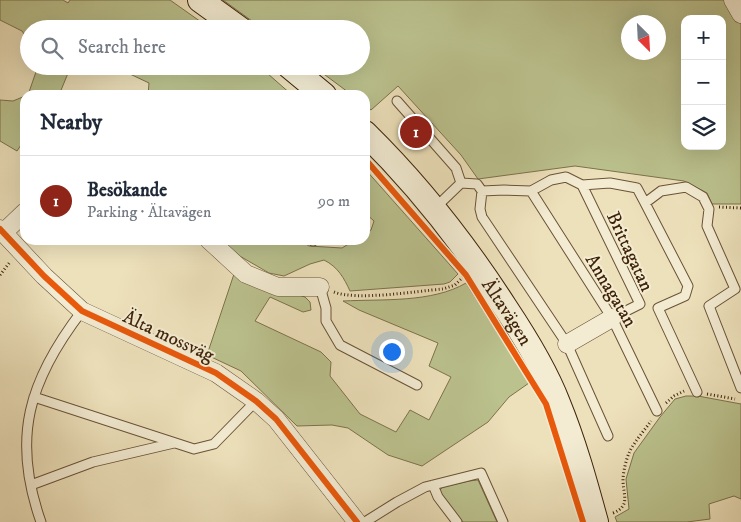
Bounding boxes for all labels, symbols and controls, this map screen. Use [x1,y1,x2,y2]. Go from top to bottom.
north arrow [621,15,666,60]
map controls [681,15,726,150]
button: + [681,15,726,60]
search box [20,20,370,75]
icon: search [38,34,66,62]
text: Search here [78,36,166,59]
button: − [681,60,726,105]
button: layers [681,105,726,150]
text: Nearby [40,110,102,136]
pin: 1 [400,113,432,151]
text: Besökande [87,179,167,202]
text: 1 [53,191,59,211]
text: 90 m [318,191,350,211]
text: Parking · Ältavägen [87,202,211,222]
street label: Brittagatan [601,208,658,295]
street label: Annagatan [580,250,642,332]
street label: Ältavägen [476,274,537,350]
street label: Älta mossväg [119,304,219,368]
your location [379,339,405,365]

